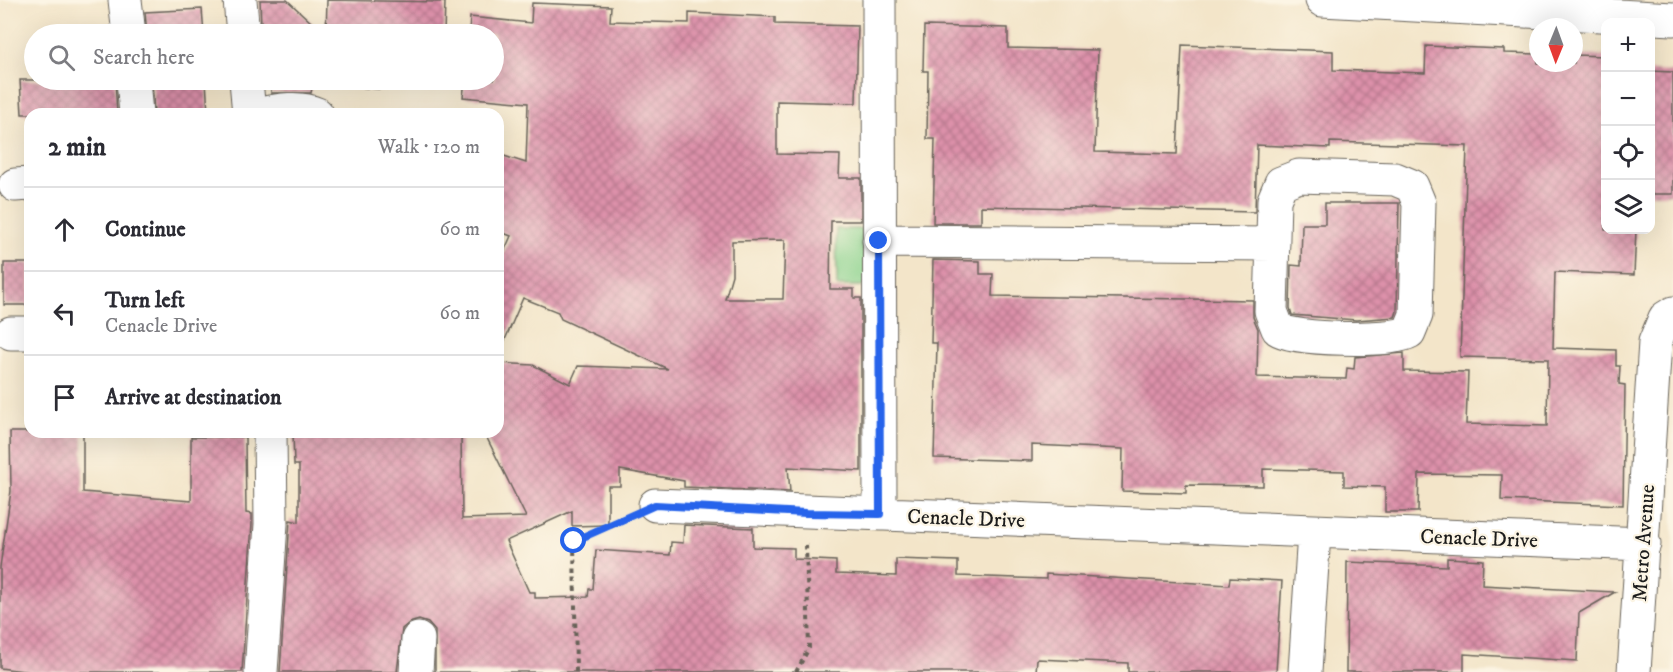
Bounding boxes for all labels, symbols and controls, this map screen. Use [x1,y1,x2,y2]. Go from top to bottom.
north arrow [1529,18,1583,72]
map controls [1601,18,1655,234]
button: + [1601,18,1655,72]
search box [24,24,504,90]
icon: search [45,41,78,74]
text: Search here [93,44,195,71]
button: − [1601,72,1655,126]
button: locate [1601,126,1655,180]
text: 2 min [48,131,106,164]
text: Walk · 120 m [378,135,480,160]
button: layers [1601,180,1655,234]
icon: ahead [48,213,81,246]
text: Continue [105,216,186,243]
text: 60 m [440,217,480,242]
route end [865,227,891,253]
text: Turn left [105,287,185,314]
icon: left [48,297,81,330]
text: 60 m [440,301,480,326]
text: Cenacle Drive [105,314,217,339]
icon: arrive [48,381,81,414]
text: Arrive at destination [105,384,282,411]
street label: Metro Avenue [1627,483,1661,603]
street label: Cenacle Drive [907,504,1026,534]
street label: Cenacle Drive [1420,524,1539,554]
route start [560,527,586,553]

